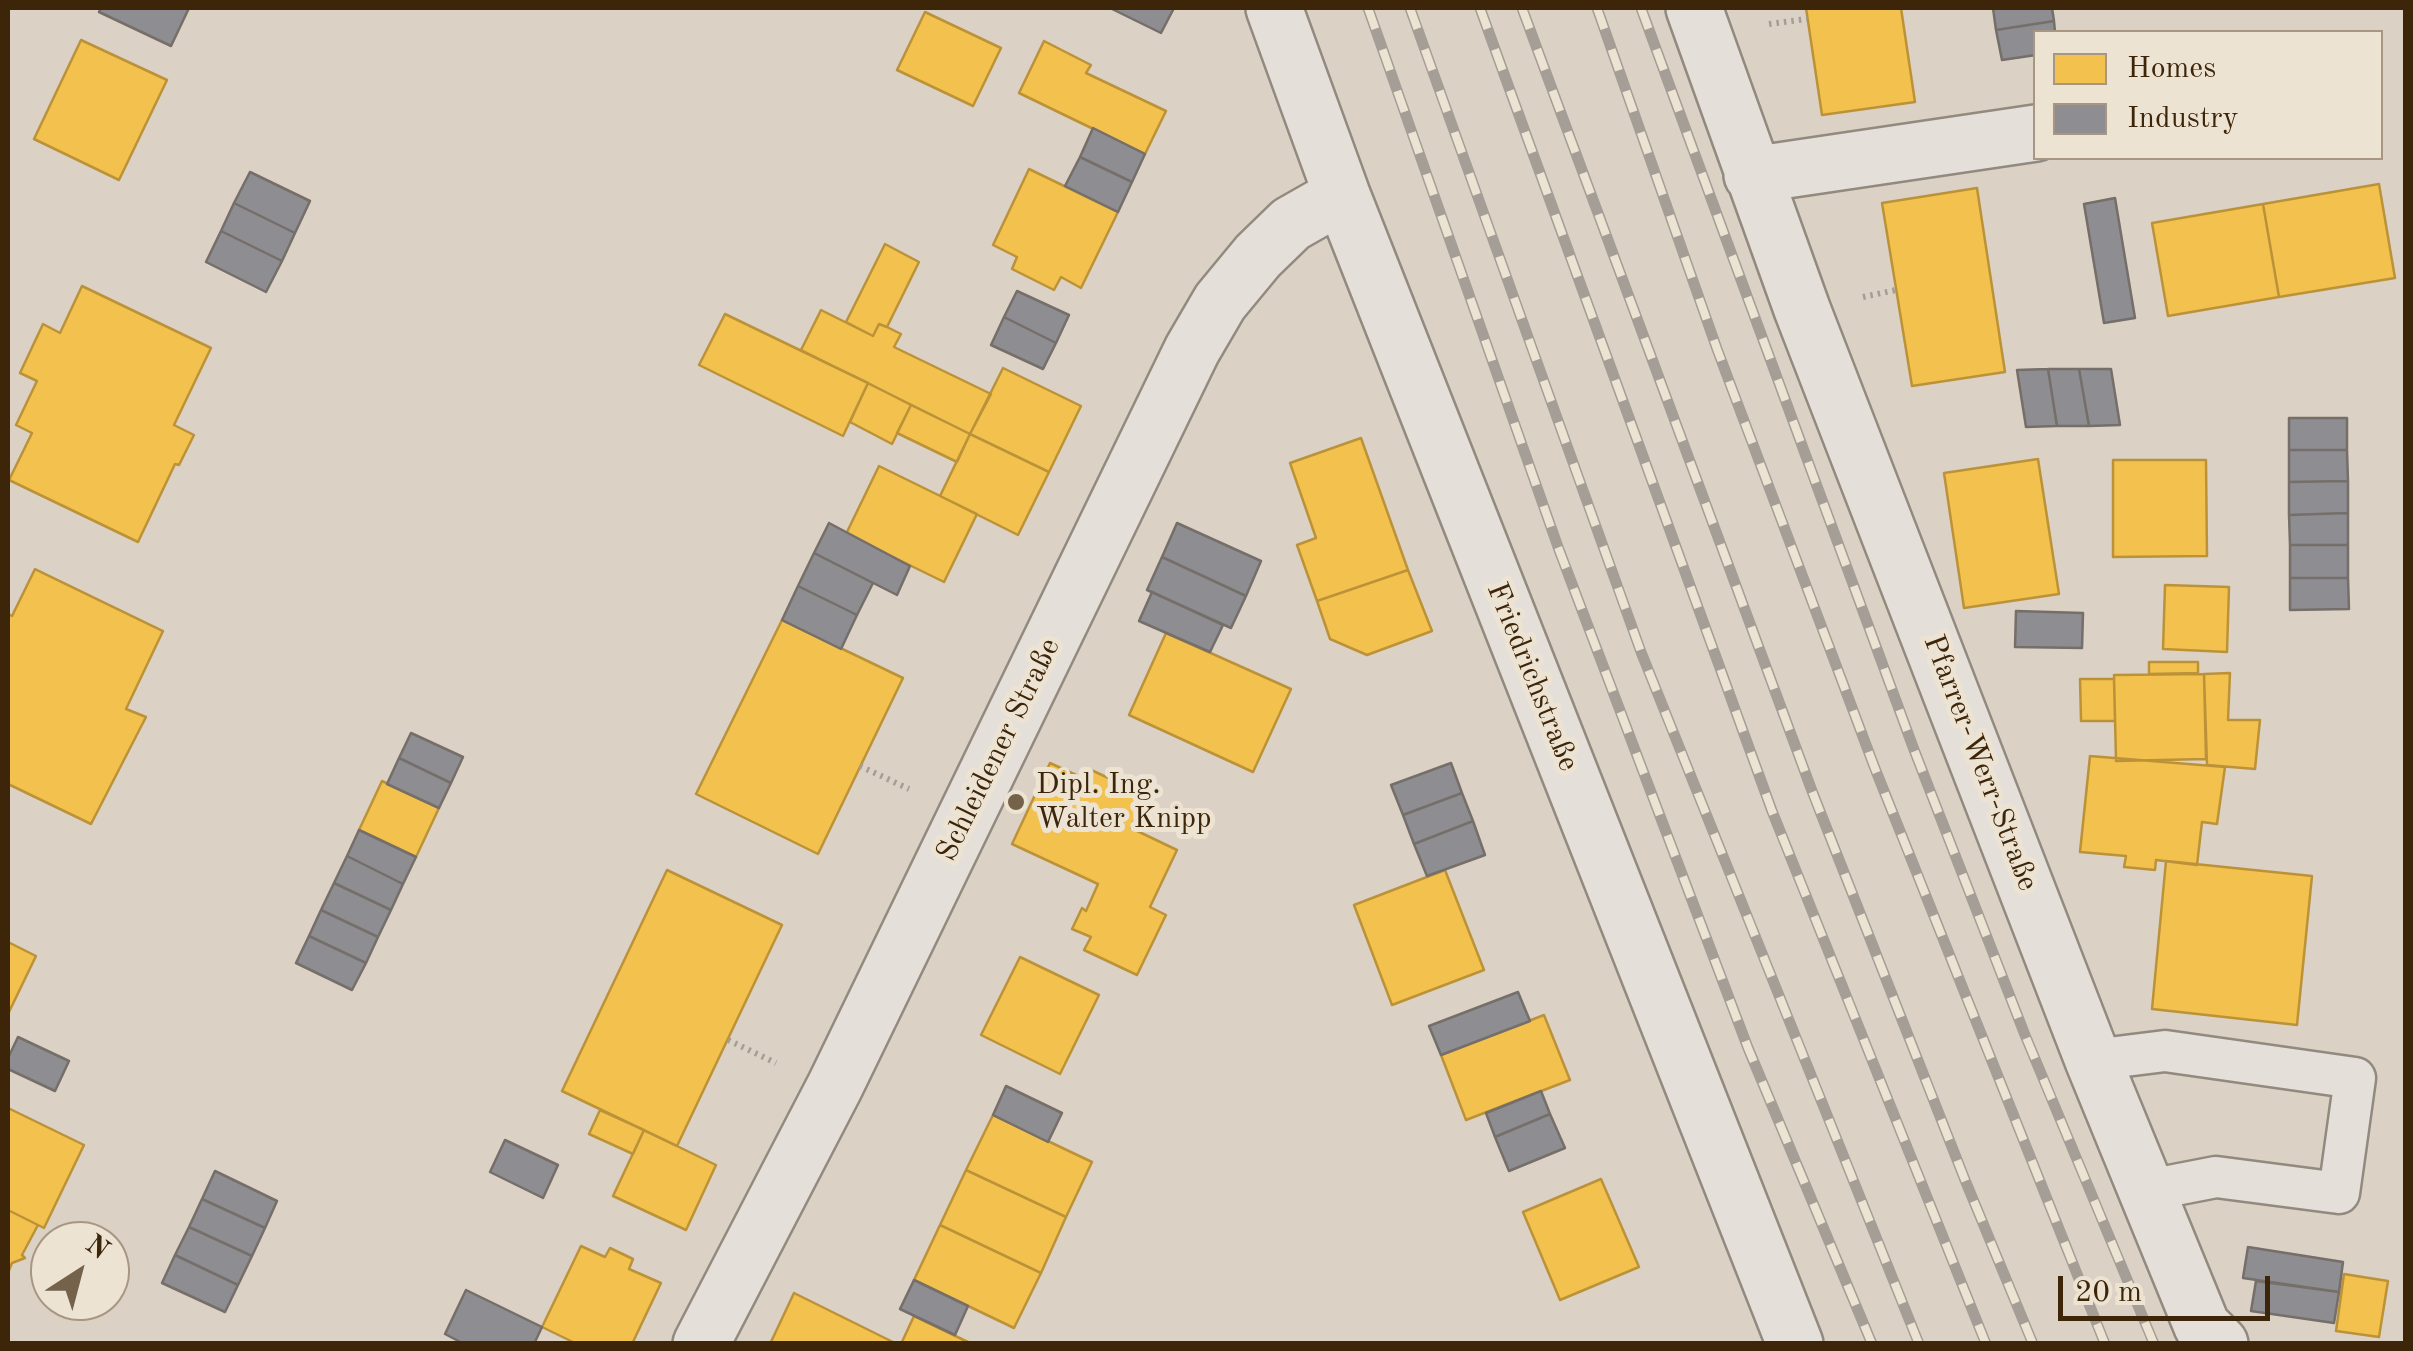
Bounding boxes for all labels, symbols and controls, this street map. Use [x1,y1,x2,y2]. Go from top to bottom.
legend [2033,30,2383,160]
text: Homes [2127,54,2216,84]
text: Industry [2127,104,2238,134]
street label: Friedrichstraße [1478,577,1586,777]
street label: Pfarrer-Werr-Straße [1915,630,2045,896]
street label: Schleidener Straße [929,632,1069,868]
place label: Dipl. Ing. Walter Knipp [1036,767,1212,838]
marker: Dipl. Ing. Walter Knipp [1005,791,1027,813]
north arrow [30,1221,130,1321]
text: N [80,1231,113,1266]
scale bar [2063,1256,2276,1318]
text: 20 m [2075,1278,2142,1308]

